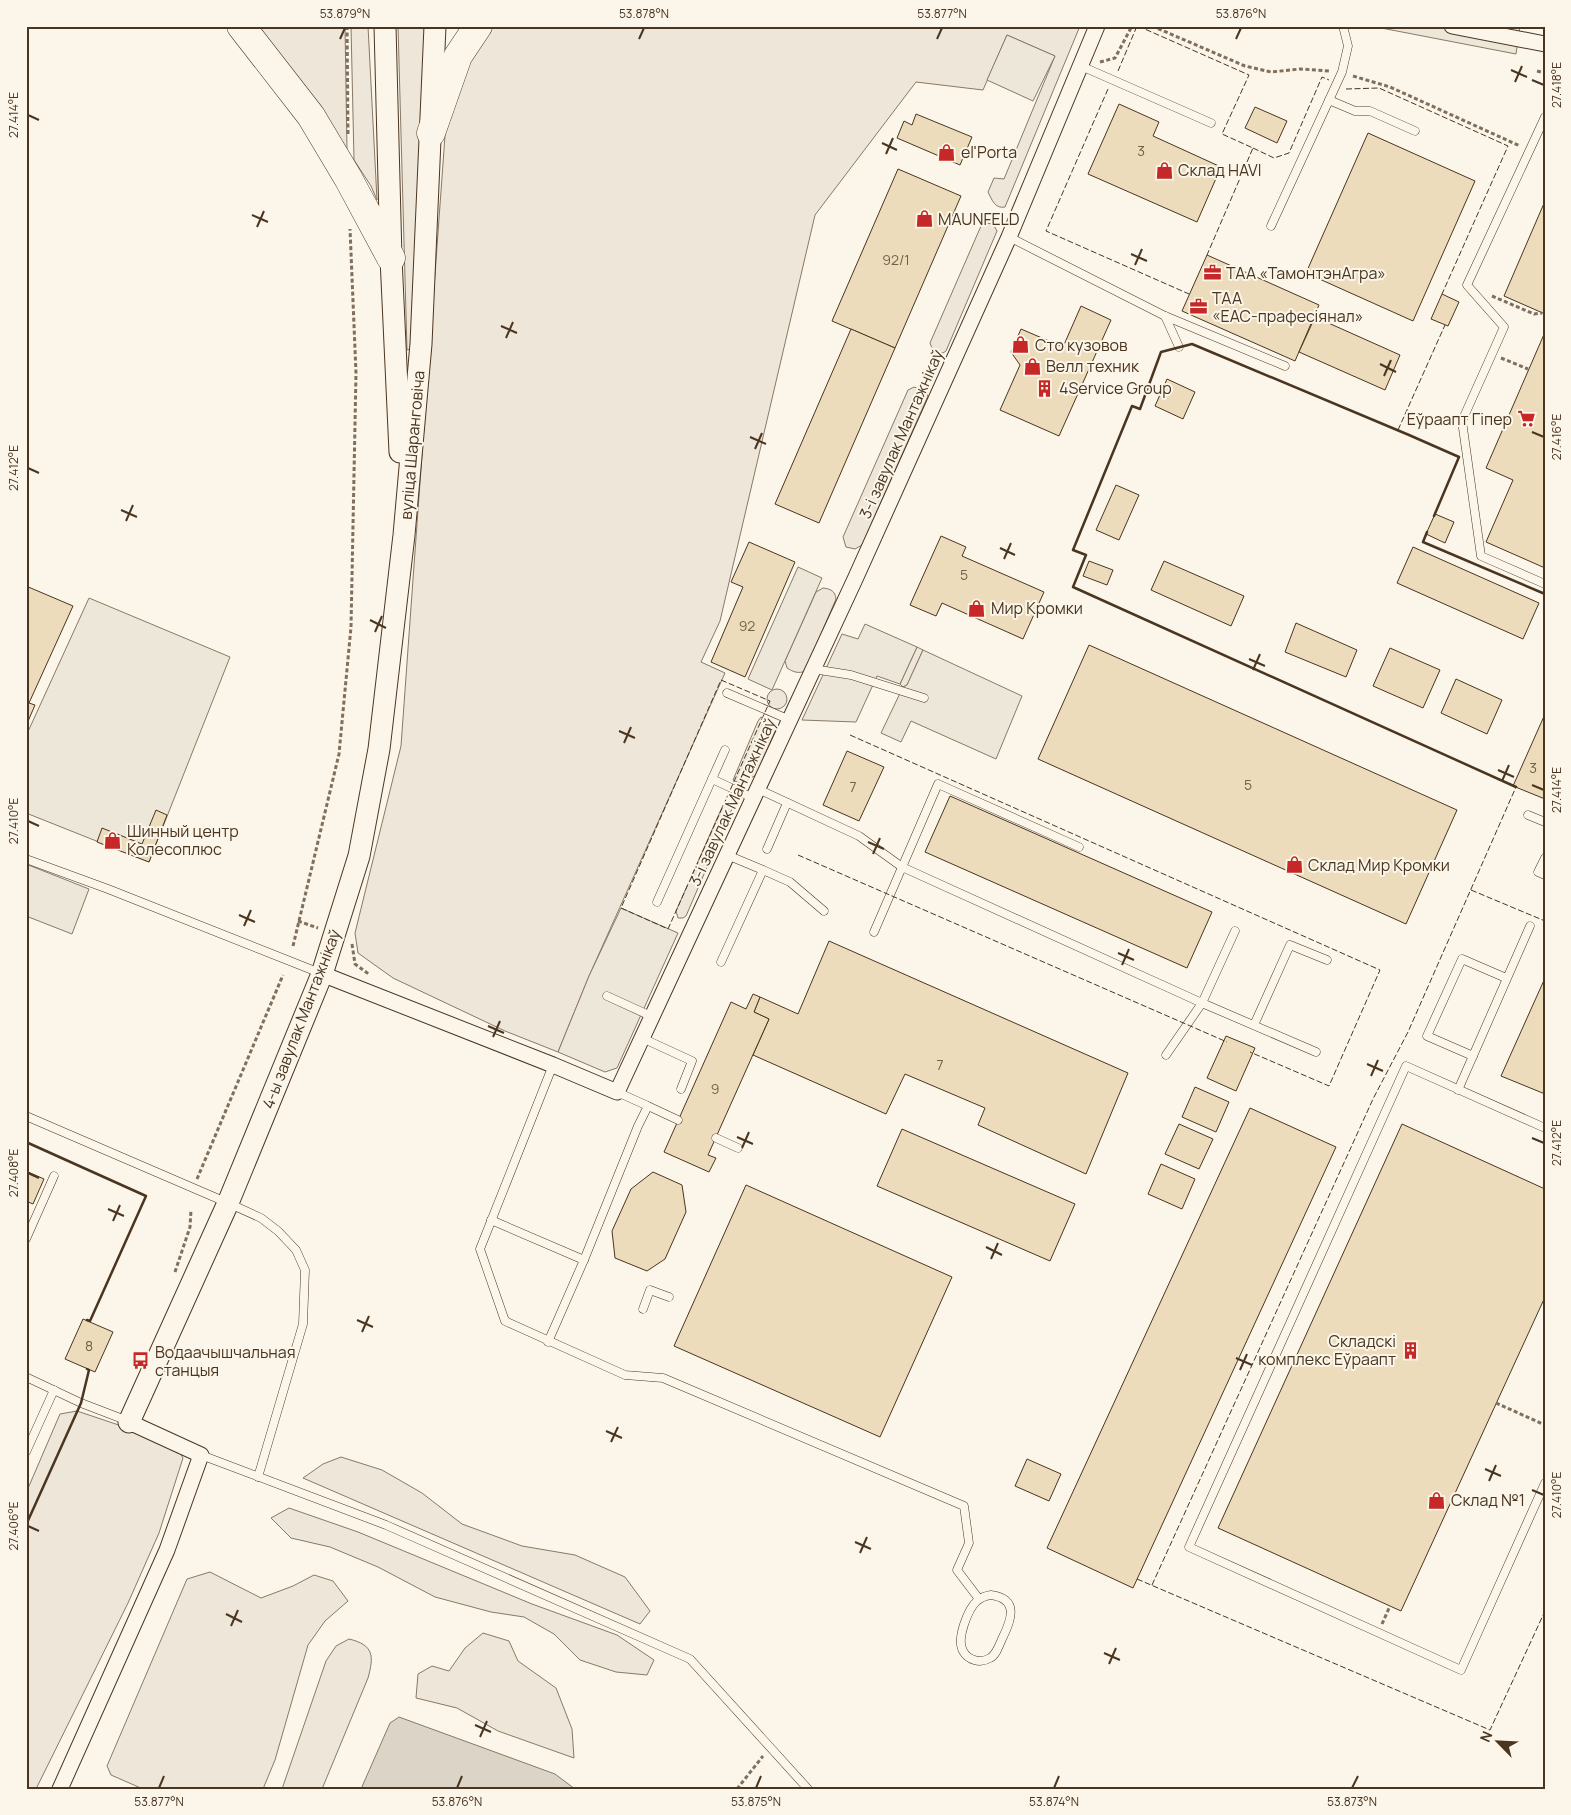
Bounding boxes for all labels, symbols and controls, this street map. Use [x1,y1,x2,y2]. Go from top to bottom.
text: 53.879°N [320,5,370,22]
text: 53.878°N [619,5,669,22]
text: 53.877°N [917,5,967,22]
text: 53.876°N [1216,5,1266,22]
text: 27.418°E [1548,62,1565,108]
text: 27.414°E [5,92,22,138]
place label: el'Porta [961,141,1017,163]
house number: 3 [1137,141,1145,160]
shop icon: el'Porta [937,142,957,162]
place label: Склад HAVI [1178,159,1261,181]
shop icon: Склад HAVI [1154,160,1174,180]
place label: MAUNFELD [938,208,1020,230]
shop icon: MAUNFELD [914,209,934,229]
house number: 92/1 [882,250,910,269]
place label: ТАА «ТамонтэнАгра» [1226,262,1386,284]
office icon: ТАА «ТамонтэнАгра» [1202,263,1222,283]
place label: ТАА «ЕАС-прафесіянал» [1212,287,1363,327]
office icon: ТАА «ЕАС-прафесіянал» [1188,297,1208,317]
place label: Сто кузовов [1035,334,1128,356]
shop icon: Сто кузовов [1011,335,1031,355]
street label: 3-і завулак Мантажнікаў [854,345,948,522]
place label: Велл техник [1046,355,1140,377]
shop icon: Велл техник [1022,356,1042,376]
street label: вуліца Шаранговіча [395,370,429,520]
place label: 4Service Group [1059,377,1172,399]
building icon: 4Service Group [1035,378,1055,398]
place label: Еўраапт Гіпер [1407,408,1512,430]
supermarket icon: Еўраапт Гіпер [1516,409,1536,429]
text: 27.416°E [1548,414,1565,460]
text: 27.412°E [5,445,22,491]
house number: 5 [960,565,968,584]
place label: Мир Кромки [991,597,1083,619]
shop icon: Мир Кромки [967,598,987,618]
house number: 92 [739,616,755,635]
street label: 3-і завулак Мантажнікаў [683,714,781,890]
house number: 3 [1529,758,1537,777]
text: 27.414°E [1548,767,1565,813]
house number: 5 [1244,775,1252,794]
house number: 7 [849,777,857,796]
text: 27.410°E [5,798,22,844]
place label: Шинный центр Колесоплюс [127,820,239,860]
shop icon: Шинный центр Колесоплюс [103,830,123,850]
place label: Склад Мир Кромки [1308,854,1450,876]
shop icon: Склад Мир Кромки [1284,855,1304,875]
street label: 4-ы завулак Мантажнікаў [257,926,346,1112]
house number: 7 [936,1055,944,1074]
house number: 9 [711,1079,719,1098]
text: 27.412°E [1548,1120,1565,1166]
text: 27.408°E [5,1148,22,1197]
place label: Складскі комплекс Еўраапт [1258,1330,1396,1370]
house number: 8 [85,1336,93,1355]
building icon: Складскі комплекс Еўраапт [1400,1340,1420,1360]
place label: Водаачышчальная станцыя [155,1341,295,1381]
bus stop icon: Водаачышчальная станцыя [131,1351,151,1371]
text: 27.410°E [1548,1472,1565,1518]
place label: Склад №1 [1451,1489,1525,1511]
shop icon: Склад №1 [1427,1490,1447,1510]
text: 27.406°E [5,1501,22,1551]
north arrow [1474,1718,1524,1768]
text: N [1475,1728,1496,1745]
text: 53.877°N [134,1793,184,1810]
text: 53.876°N [432,1793,482,1810]
text: 53.875°N [731,1793,781,1810]
text: 53.874°N [1029,1793,1079,1810]
text: 53.873°N [1327,1793,1377,1810]

